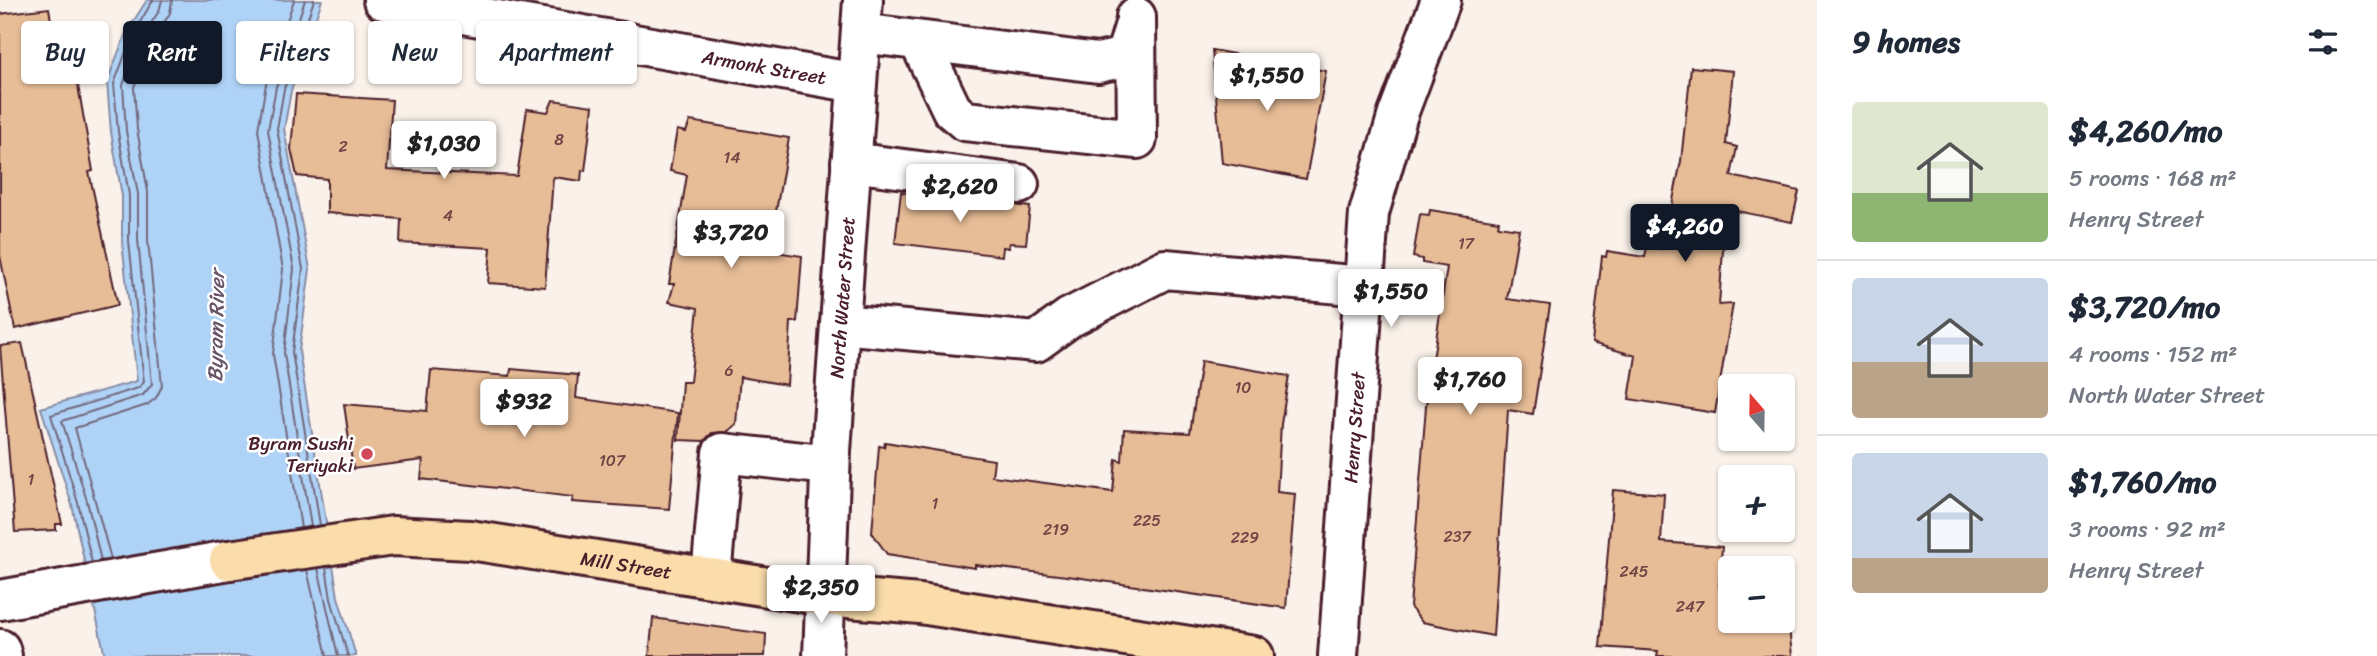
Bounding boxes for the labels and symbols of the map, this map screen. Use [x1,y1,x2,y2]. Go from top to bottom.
street label: Armonk Street [698,39,829,94]
pin: $1,550 [1210,54,1324,113]
pin: $1,030 [387,122,501,181]
house number: 8 [554,125,564,154]
house number: 2 [338,132,348,161]
house number: 14 [724,143,740,172]
pin: $2,620 [903,164,1017,224]
house number: 4 [443,201,453,230]
pin: $4,260 [1628,204,1742,264]
pin: $3,720 [674,210,788,270]
street label: North Water Street [820,216,864,380]
house number: 17 [1458,229,1475,258]
water label: Byram River [196,265,236,382]
pin: $1,550 [1334,270,1448,329]
house number: 6 [724,356,734,385]
pin: $1,760 [1413,358,1527,417]
street label: Henry Street [1334,370,1374,484]
house number: 10 [1235,373,1251,402]
north arrow [1718,374,1796,452]
pin: $932 [483,380,565,439]
place label: Byram Sushi Teriyaki [248,427,354,482]
marker: Byram Sushi Teriyaki [359,446,375,462]
house number: 107 [599,446,626,475]
house number: 1 [28,465,35,494]
house number: 1 [932,489,939,518]
house number: 225 [1133,506,1161,535]
house number: 219 [1043,515,1069,544]
house number: 237 [1443,522,1471,551]
house number: 229 [1231,523,1259,552]
street label: Mill Street [578,541,674,588]
house number: 245 [1619,557,1649,586]
pin: $2,350 [764,566,878,625]
house number: 247 [1676,592,1705,621]

